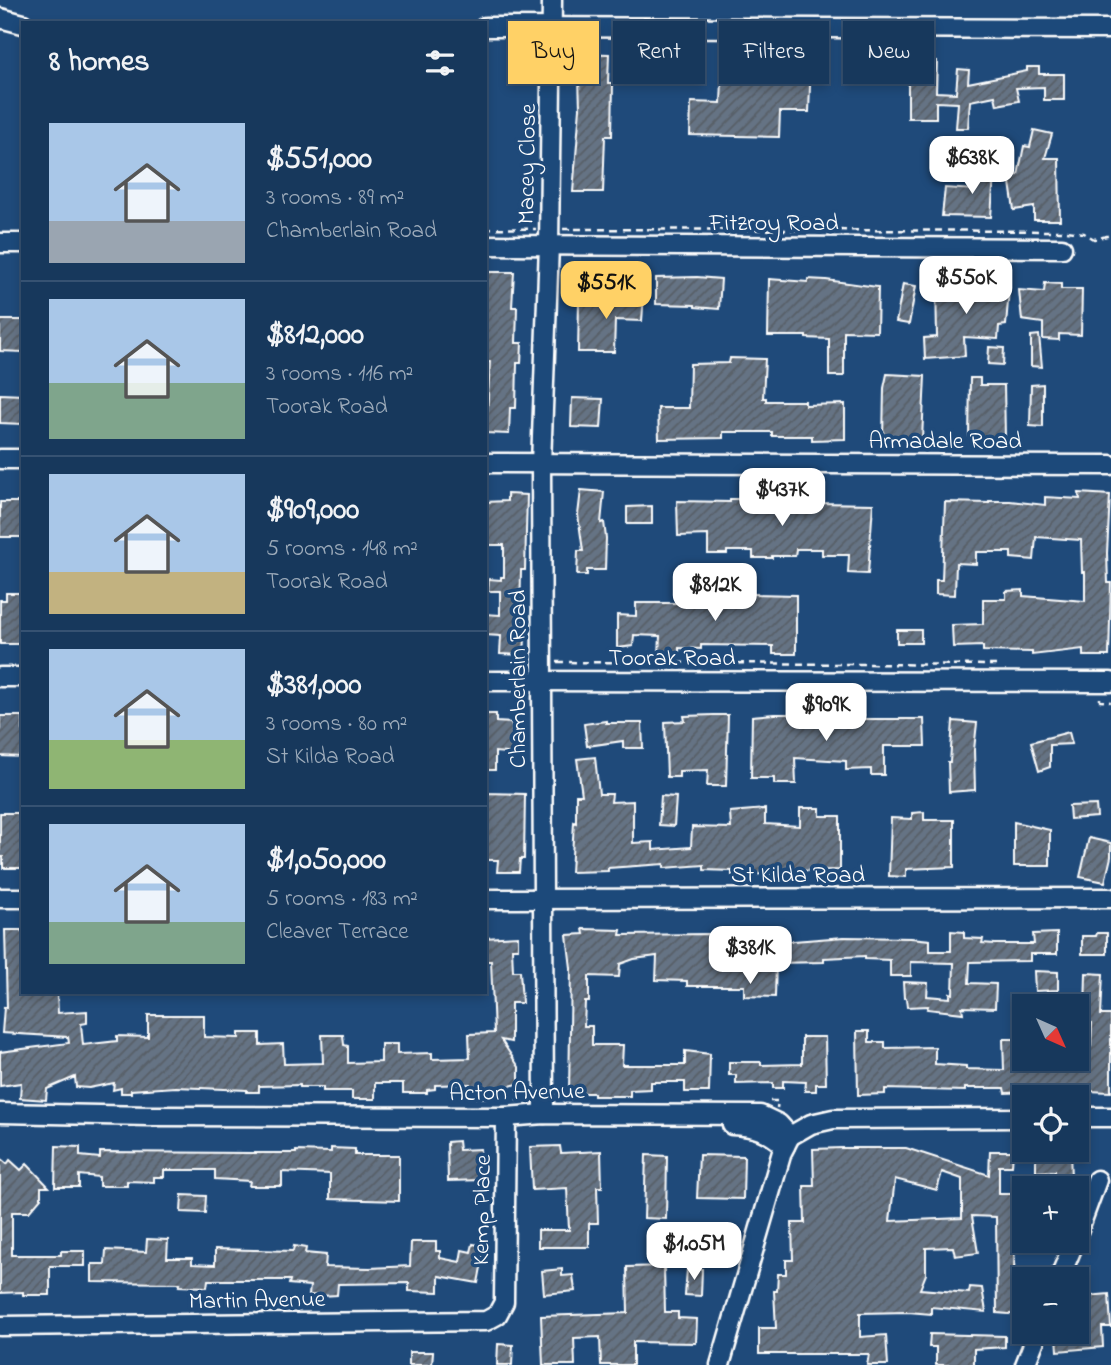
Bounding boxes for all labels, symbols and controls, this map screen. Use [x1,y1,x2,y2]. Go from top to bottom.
chip: Buy [508,21,599,84]
chip: Rent [613,21,705,84]
chip: Filters [719,21,829,84]
chip: New [843,21,934,84]
text: 8 homes [49,41,150,85]
icon: filters [421,44,459,82]
street label: Macey Close [510,103,548,225]
pin: $638K [923,136,1021,196]
text: $551,000 [266,138,372,182]
text: $638K [945,142,999,175]
icon: home [105,151,189,235]
text: 3 rooms · 89 m² [266,182,404,215]
street label: Fitzroy Road [708,207,839,243]
text: Chamberlain Road [266,215,437,248]
pin: $550K [917,256,1015,316]
pin: $551K [557,262,655,321]
text: $550K [935,262,997,295]
text: $551K [577,267,635,300]
text: $812,000 [266,314,364,358]
icon: home [105,327,189,411]
text: 3 rooms · 116 m² [266,358,413,391]
text: Toorak Road [266,391,388,424]
street label: Armadale Road [868,425,1022,460]
pin: $437K [733,468,831,528]
text: $437K [755,474,809,507]
text: $909,000 [266,489,359,533]
icon: home [105,502,189,586]
text: 5 rooms · 148 m² [266,533,418,566]
pin: $812K [666,564,764,623]
text: Toorak Road [266,566,388,599]
text: $812K [689,569,741,602]
street label: Chamberlain Road [502,589,537,768]
street label: Toorak Road [609,642,736,677]
text: $381,000 [266,664,361,708]
icon: home [105,677,189,761]
pin: $909K [777,684,875,743]
text: $909K [802,689,850,722]
text: 3 rooms · 80 m² [266,708,407,741]
text: St Kilda Road [266,741,395,774]
text: $1,050,000 [266,839,386,883]
icon: home [105,852,189,936]
street label: St Kilda Road [731,859,866,894]
text: 5 rooms · 183 m² [266,883,418,916]
text: Cleaver Terrace [266,916,409,949]
pin: $381K [701,926,799,986]
text: $381K [725,932,775,965]
north arrow [1012,994,1088,1071]
map controls [1012,994,1089,1344]
street label: Acton Avenue [449,1075,585,1112]
button: locate [1012,1085,1089,1162]
street label: Kemp Place [465,1154,502,1266]
button: + [1012,1176,1089,1253]
pin: $1.05M [637,1222,751,1282]
text: $1.05M [663,1228,725,1261]
button: − [1012,1267,1089,1344]
street label: Martin Avenue [188,1283,326,1320]

